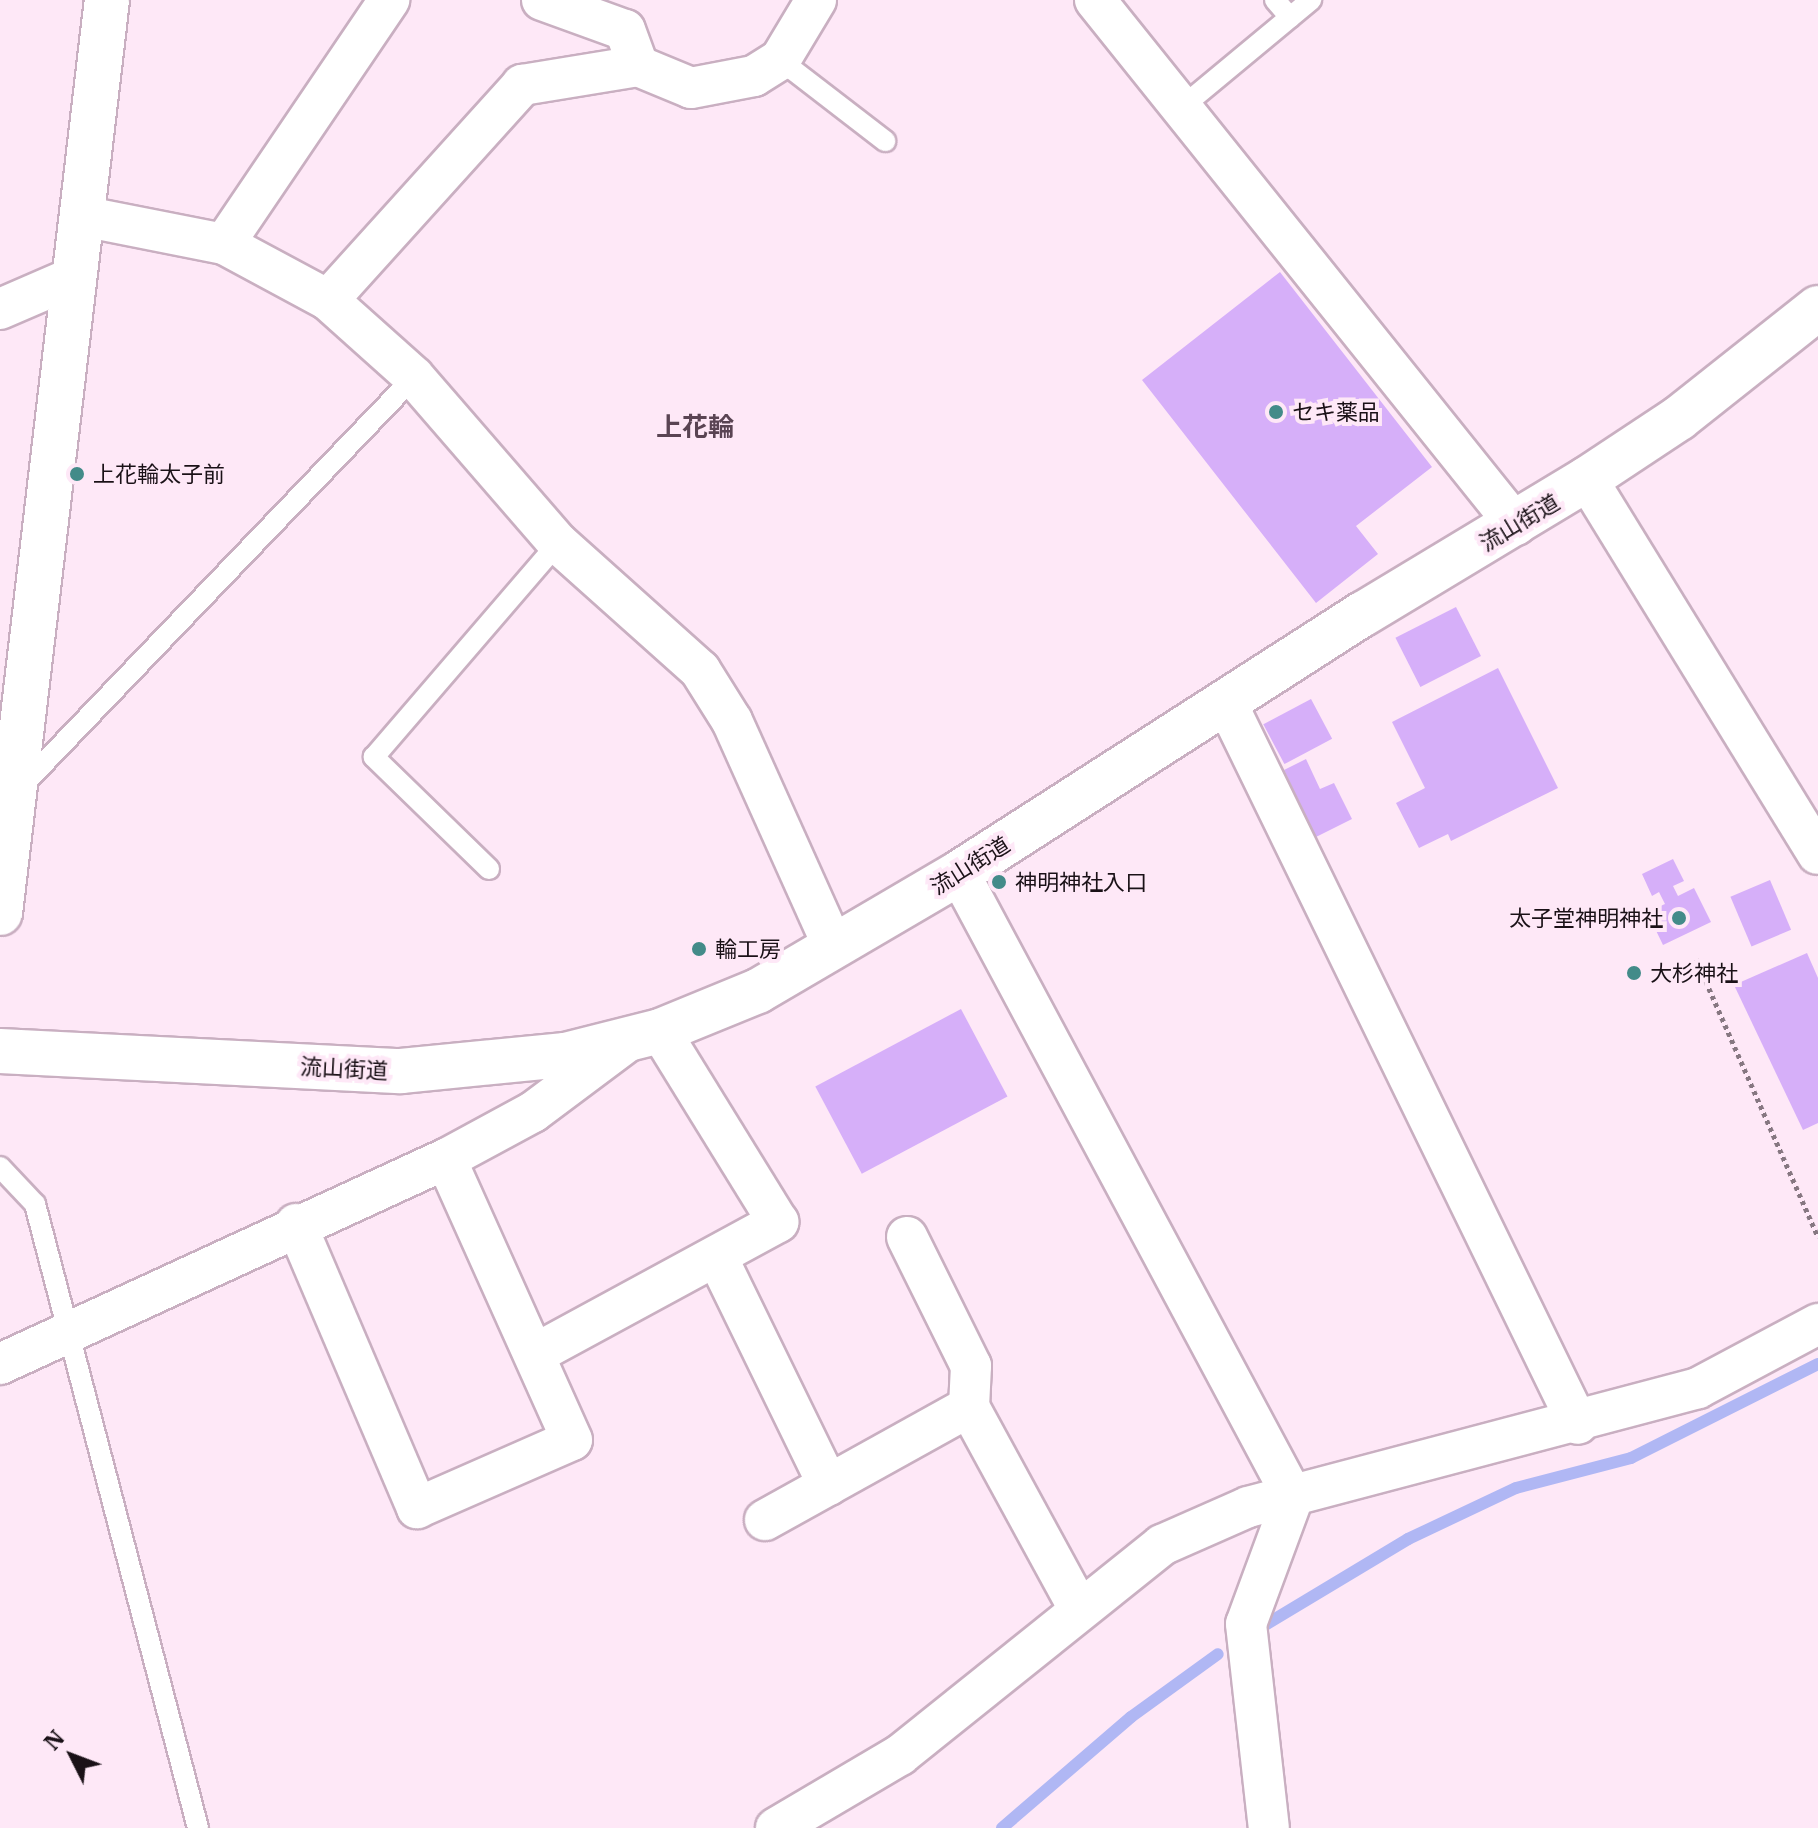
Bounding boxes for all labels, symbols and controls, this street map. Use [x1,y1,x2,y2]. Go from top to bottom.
place label: セキ薬品 [1292,399,1380,425]
marker: セキ薬品 [1267,403,1285,421]
district label: 上花輪 [656,411,734,443]
place label: 上花輪太子前 [93,461,225,487]
marker: 上花輪太子前 [68,465,86,483]
street label: 流山街道 [1474,488,1564,556]
street label: 流山街道 [926,830,1014,900]
place label: 神明神社入口 [1015,869,1147,895]
marker: 神明神社入口 [990,873,1008,891]
place label: 太子堂神明神社 [1509,905,1663,931]
marker: 太子堂神明神社 [1670,909,1688,927]
place label: 輪工房 [715,936,781,962]
marker: 輪工房 [690,940,708,958]
place label: 大杉神社 [1650,960,1738,986]
marker: 大杉神社 [1625,964,1643,982]
street label: 流山街道 [299,1053,389,1083]
north arrow [32,1716,112,1796]
text: N [37,1723,70,1756]

